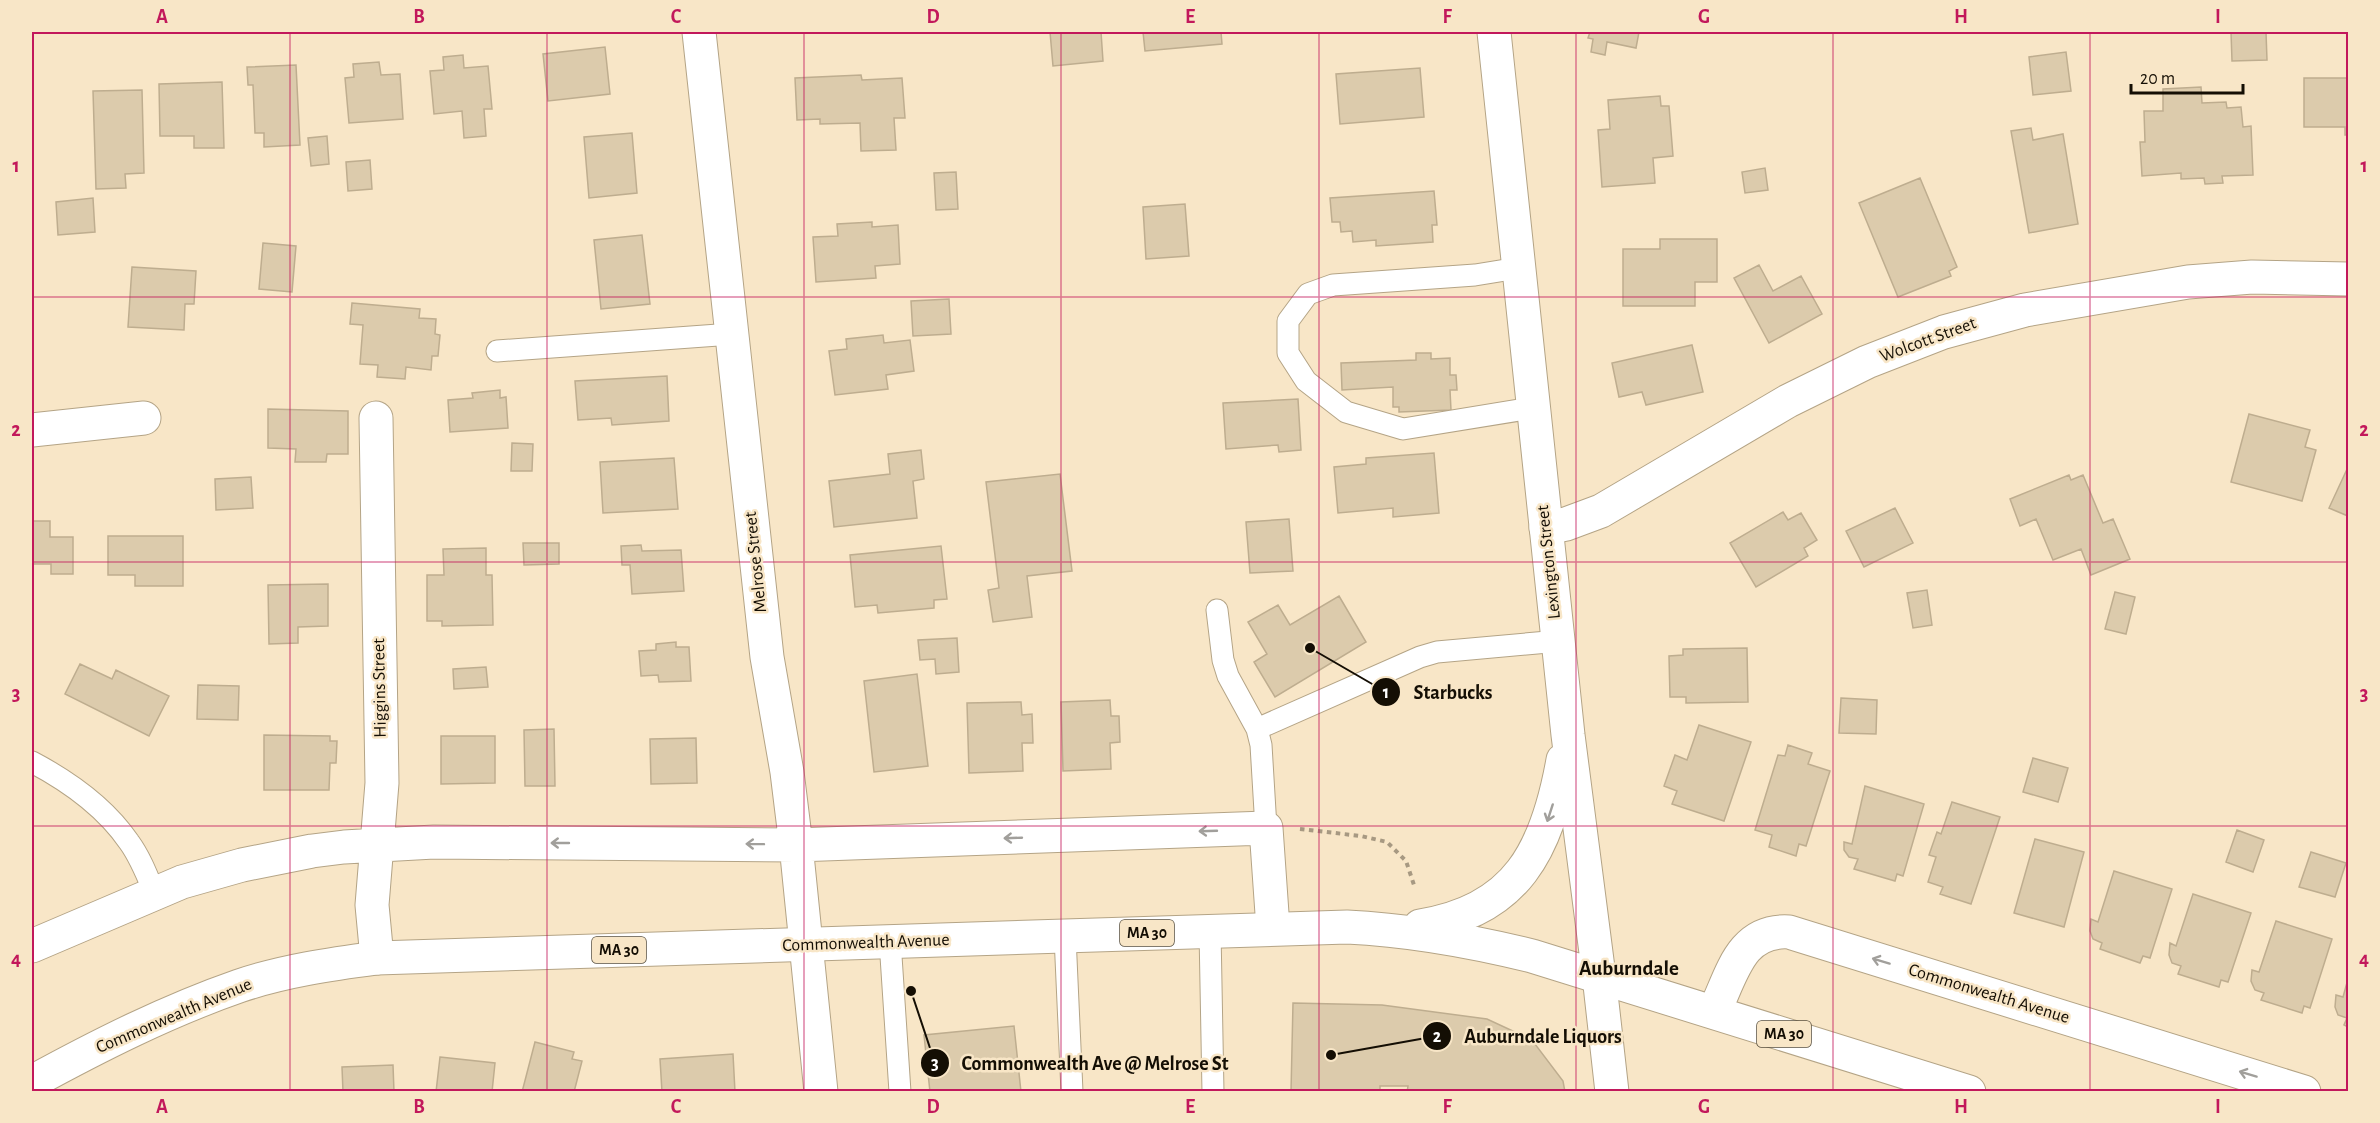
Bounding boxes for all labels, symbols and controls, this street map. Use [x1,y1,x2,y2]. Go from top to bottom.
text: A [156,7,168,27]
text: B [413,7,425,27]
text: C [671,7,682,27]
text: D [926,7,940,27]
text: E [1185,7,1195,27]
text: F [1442,7,1452,27]
text: G [1698,7,1710,27]
text: H [1954,7,1968,27]
text: I [2215,7,2221,27]
scale bar [2131,57,2244,95]
text: 20 m [2140,70,2175,88]
text: 1 [12,156,20,176]
text: 1 [2360,156,2368,176]
street label: Wolcott Street [1877,314,1979,366]
text: 2 [11,420,21,440]
text: 2 [2359,420,2369,440]
street label: Lexington Street [1534,504,1564,620]
street label: Melrose Street [742,510,770,613]
street label: Higgins Street [370,638,390,738]
callout: Starbucks [1371,673,1504,711]
text: Starbucks [1413,683,1493,703]
text: 3 [12,684,20,704]
text: 1 [1383,684,1389,702]
text: 3 [2360,684,2368,704]
one-way arrow [1544,803,1555,822]
one-way arrow [1199,825,1219,836]
one-way arrow [1004,832,1024,843]
one-way arrow [551,837,571,849]
one-way arrow [746,838,766,850]
road number: MA 30 [1120,920,1174,946]
street label: Commonwealth Avenue [782,931,950,955]
road number: MA 30 [592,937,646,963]
text: 4 [11,949,21,969]
text: 4 [2359,949,2369,969]
one-way arrow [1872,954,1891,965]
district label: Auburndale [1579,958,1679,979]
street label: Commonwealth Avenue [1906,961,2072,1027]
street label: Commonwealth Avenue [93,975,255,1057]
callout: Auburndale Liquors [1422,1017,1633,1055]
road number: MA 30 [1757,1021,1811,1047]
text: Auburndale Liquors [1464,1027,1622,1047]
text: 2 [1433,1028,1442,1046]
callout: Commonwealth Ave @ Melrose St [920,1044,1241,1082]
text: Commonwealth Ave @ Melrose St [962,1054,1229,1074]
text: 3 [931,1055,939,1073]
one-way arrow [2239,1068,2258,1079]
text: A [156,1097,168,1117]
text: B [413,1097,425,1117]
text: C [671,1097,682,1117]
text: D [926,1097,940,1117]
text: E [1185,1097,1195,1117]
text: F [1442,1097,1452,1117]
text: G [1698,1097,1710,1117]
text: H [1954,1097,1968,1117]
text: I [2215,1097,2221,1117]

